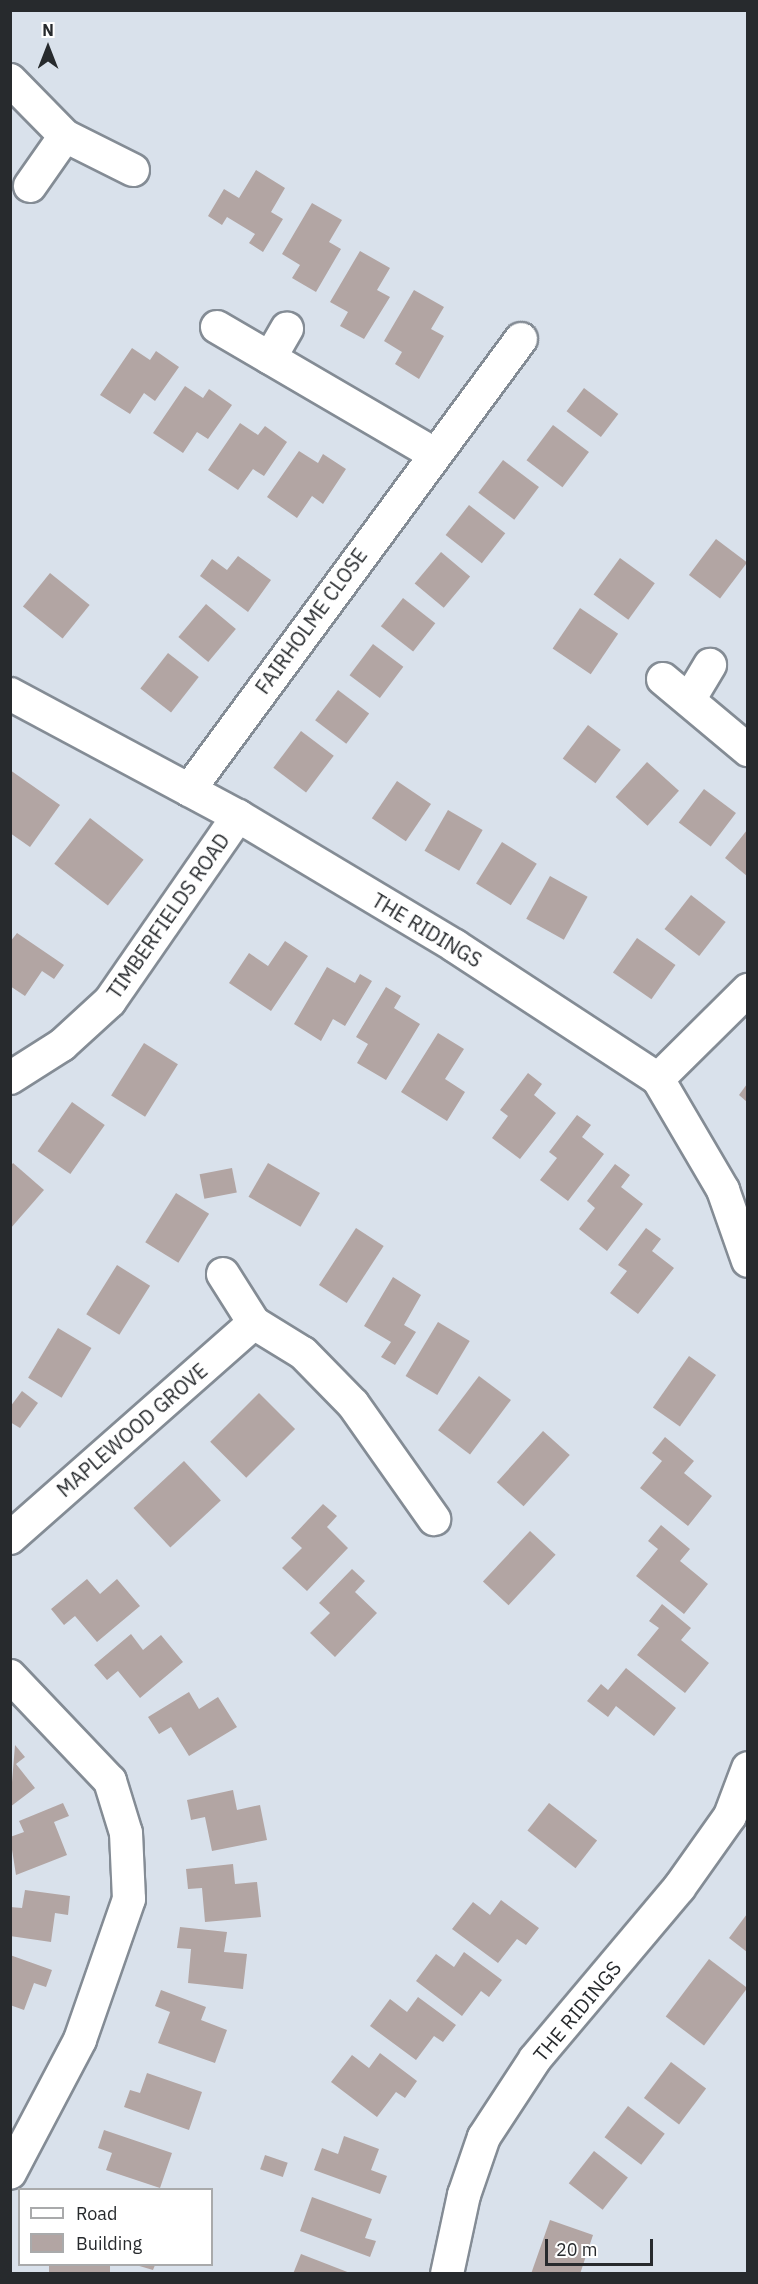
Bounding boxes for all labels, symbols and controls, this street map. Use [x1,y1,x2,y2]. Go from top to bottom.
north arrow [18,18,78,78]
text: N [42,20,54,40]
street label: FAIRHOLME CLOSE [250,544,372,698]
street label: TIMBERFIELDS ROAD [102,829,234,1003]
street label: THE RIDINGS [368,888,486,972]
street label: MAPLEWOOD GROVE [52,1358,212,1502]
street label: THE RIDINGS [528,1956,626,2066]
legend [18,2188,213,2266]
text: Road [76,2202,117,2225]
scale bar [548,2227,656,2265]
text: Building [76,2232,142,2255]
text: 20 m [556,2238,598,2261]

